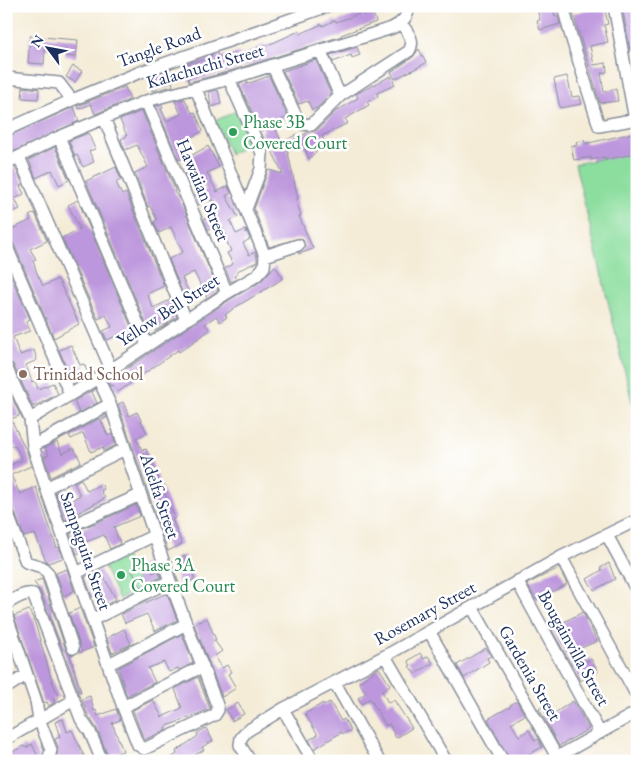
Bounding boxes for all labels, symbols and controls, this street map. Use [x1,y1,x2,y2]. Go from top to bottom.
street label: Tangle Road [114,20,205,72]
north arrow [22,22,72,72]
text: N [26,31,48,51]
street label: Kalachuchi Street [143,38,267,93]
place label: Phase 3B Covered Court [243,110,348,154]
marker: Phase 3B Covered Court [227,126,239,138]
street label: Hawaiian Street [172,135,236,245]
street label: Yellow Bell Street [112,268,224,351]
place label: Trinidad School [33,362,143,385]
marker: Trinidad School [17,368,29,380]
street label: Adelfa Street [135,449,186,542]
street label: Sampaguita Street [56,489,118,613]
place label: Phase 3A Covered Court [131,553,236,597]
marker: Phase 3A Covered Court [115,569,127,581]
street label: Rosemary Street [370,575,480,650]
street label: Bougainvilla Street [533,586,616,710]
street label: Gardenia Street [494,621,567,725]

